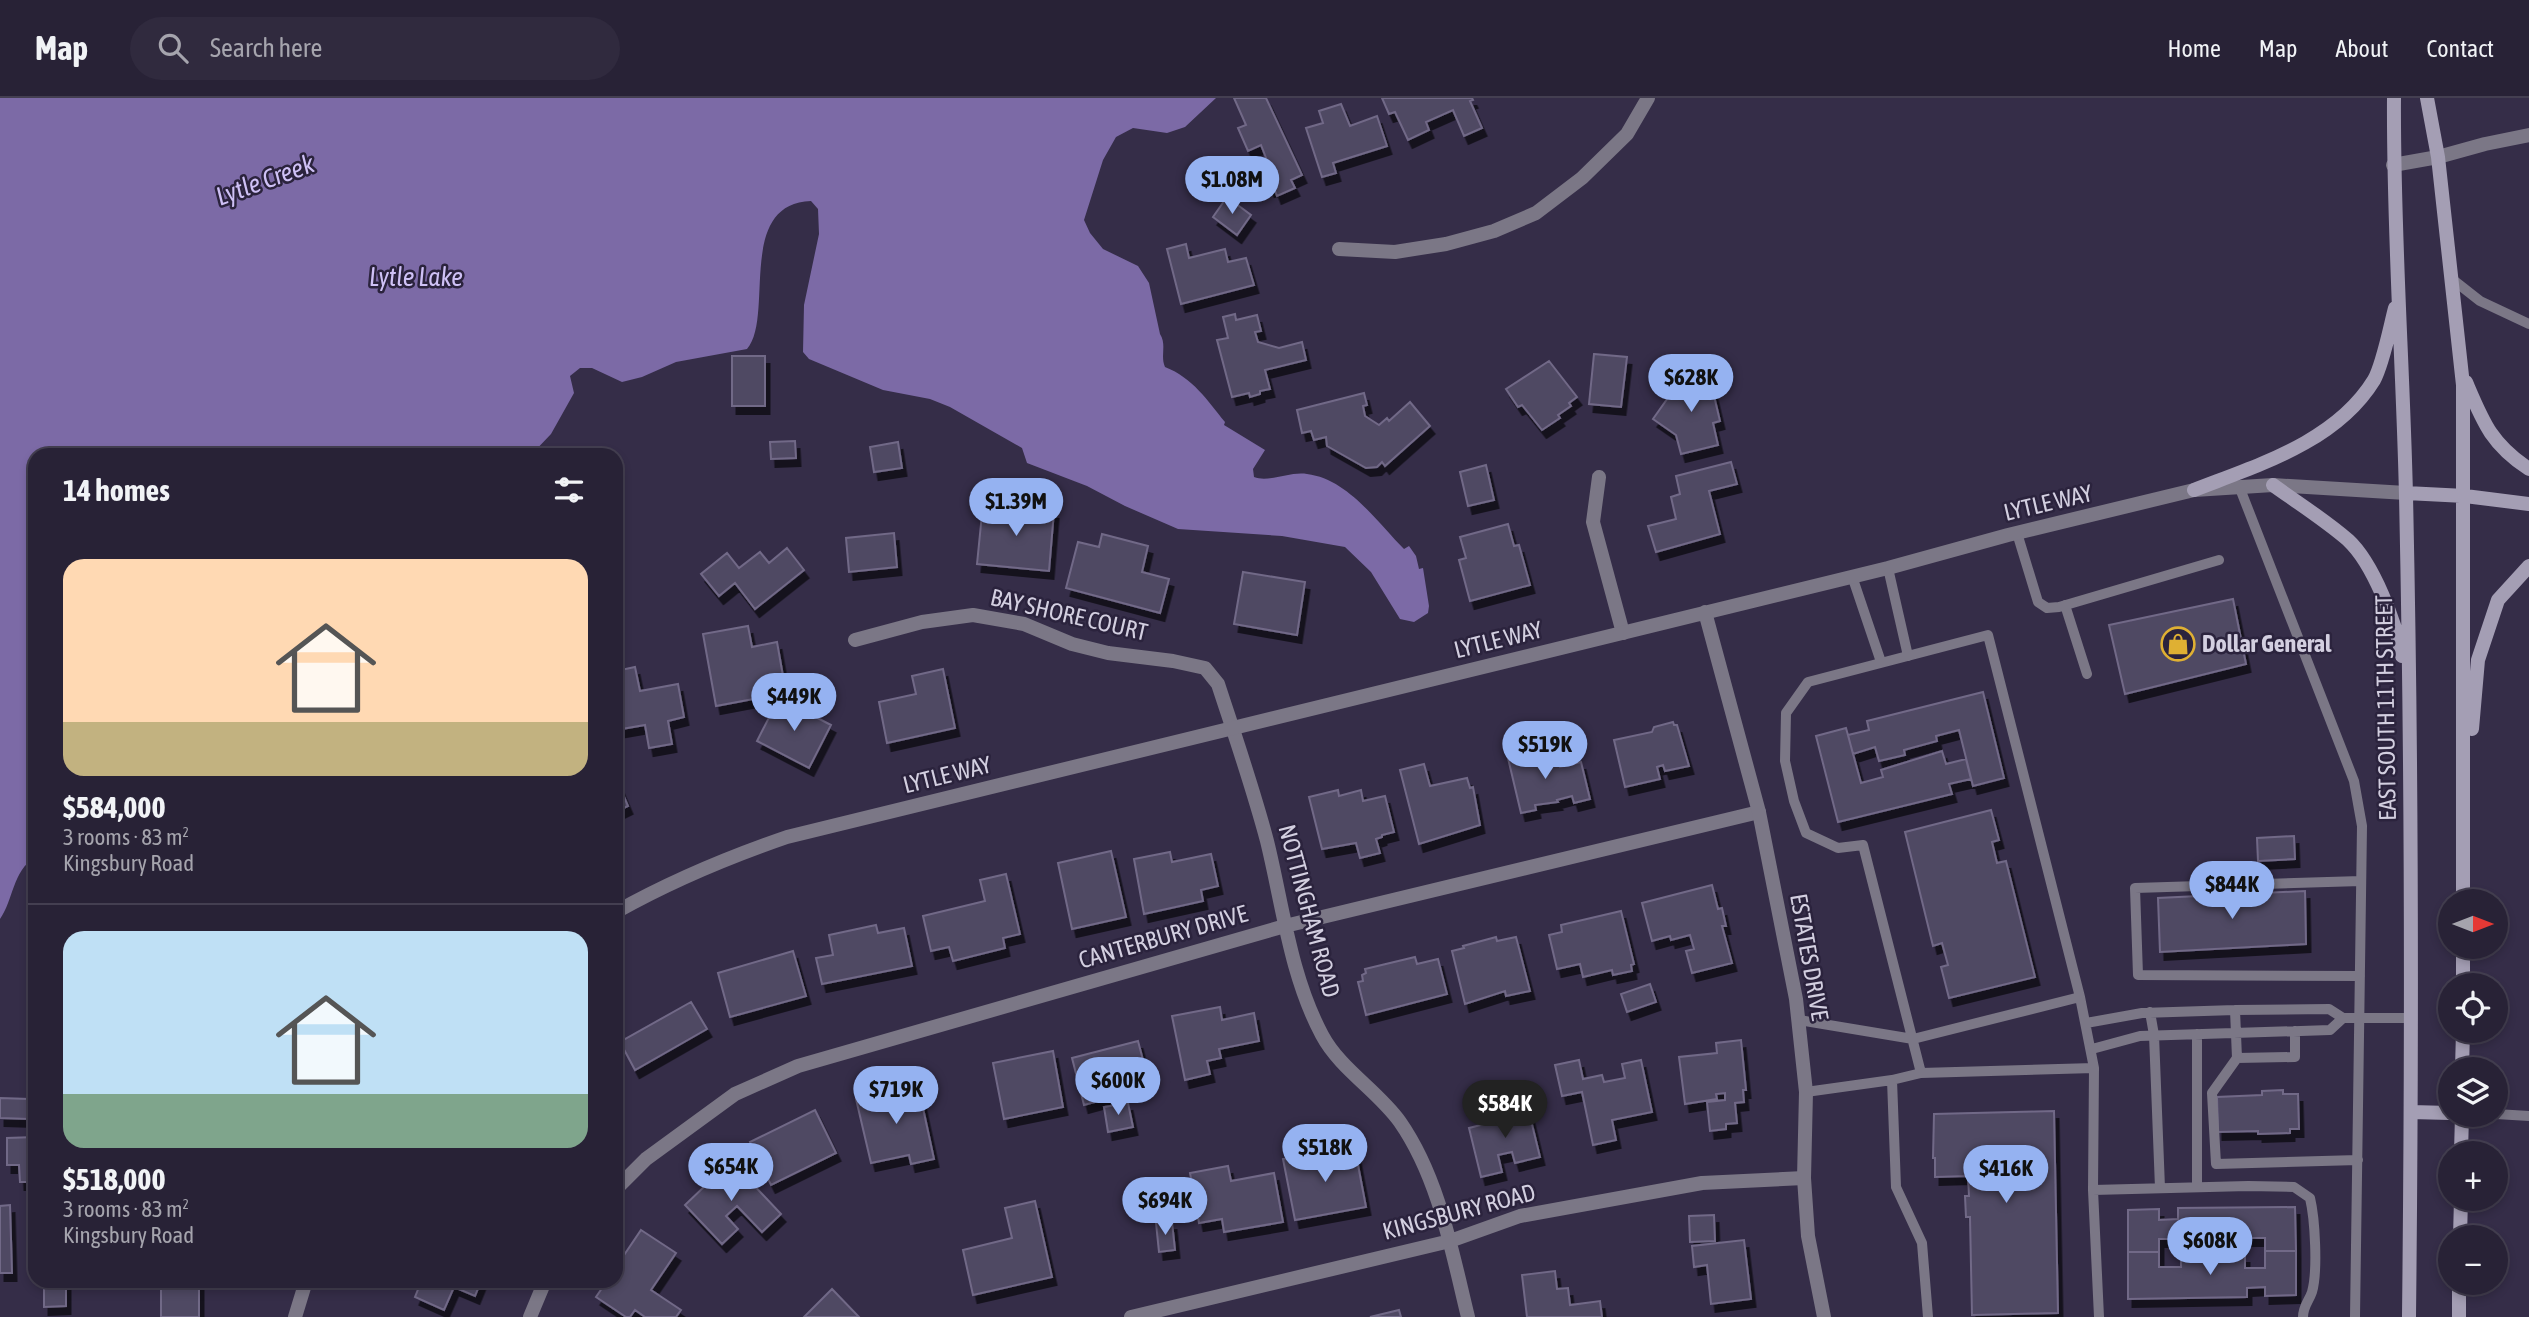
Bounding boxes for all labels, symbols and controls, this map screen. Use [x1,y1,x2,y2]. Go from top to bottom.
search box [130,17,620,80]
text: Map [35,29,88,67]
icon: search [154,29,192,67]
text: Search here [210,33,322,63]
text: Home [2167,35,2221,62]
text: Map [2259,35,2297,62]
text: About [2335,35,2388,62]
text: Contact [2426,35,2494,62]
water label: Lytle Creek [212,148,319,212]
pin: $1.08M [1175,156,1289,216]
text: $1.08M [1201,166,1263,192]
water label: Lytle Lake [369,262,463,292]
pin: $628K [1642,354,1740,414]
text: $628K [1664,364,1718,390]
icon: filters [550,471,588,509]
text: 14 homes [63,473,170,507]
pin: $1.39M [959,478,1073,538]
street label: LYTLE WAY [2001,479,2095,526]
text: $1.39M [985,488,1047,514]
street label: BAY SHORE COURT [988,583,1151,646]
street label: EAST SOUTH 11TH STREET [2370,594,2401,821]
icon: home [263,605,389,731]
street label: LYTLE WAY [1451,615,1545,663]
shop icon: Dollar General [2159,625,2197,663]
place label: Dollar General [2202,630,2332,657]
pin: $449K [745,674,843,733]
text: $449K [767,683,821,709]
pin: $519K [1496,722,1594,781]
text: $519K [1518,731,1572,757]
street label: LYTLE WAY [900,750,994,798]
text: $584,000 [63,790,166,824]
street label: NOTTINGHAM ROAD [1273,821,1346,1000]
text: 3 rooms · 83 m² [63,824,189,850]
text: Kingsbury Road [63,850,194,876]
pin: $844K [2183,862,2281,921]
text: $844K [2205,871,2259,897]
north arrow [2438,889,2508,959]
map controls [2438,889,2508,1295]
street label: ESTATES DRIVE [1785,891,1834,1022]
street label: CANTERBURY DRIVE [1075,900,1250,974]
button: locate [2438,973,2508,1043]
icon: home [263,977,389,1103]
button: layers [2438,1057,2508,1127]
pin: $600K [1069,1058,1167,1117]
pin: $719K [847,1066,945,1126]
text: $600K [1091,1067,1145,1093]
text: $719K [869,1076,923,1102]
pin: $584K [1456,1080,1554,1140]
text: $584K [1478,1090,1532,1116]
pin: $518K [1276,1124,1374,1184]
text: $518K [1298,1134,1352,1160]
button: + [2438,1141,2508,1211]
pin: $654K [682,1144,780,1203]
pin: $416K [1957,1146,2055,1205]
text: $654K [704,1153,758,1179]
text: $416K [1979,1155,2033,1181]
text: $518,000 [63,1162,166,1196]
pin: $694K [1116,1178,1214,1237]
street label: KINGSBURY ROAD [1380,1178,1538,1245]
text: $694K [1138,1187,1192,1213]
text: 3 rooms · 83 m² [63,1196,189,1222]
pin: $608K [2161,1218,2259,1277]
text: Kingsbury Road [63,1222,194,1248]
button: − [2438,1225,2508,1295]
text: $608K [2183,1227,2237,1253]

